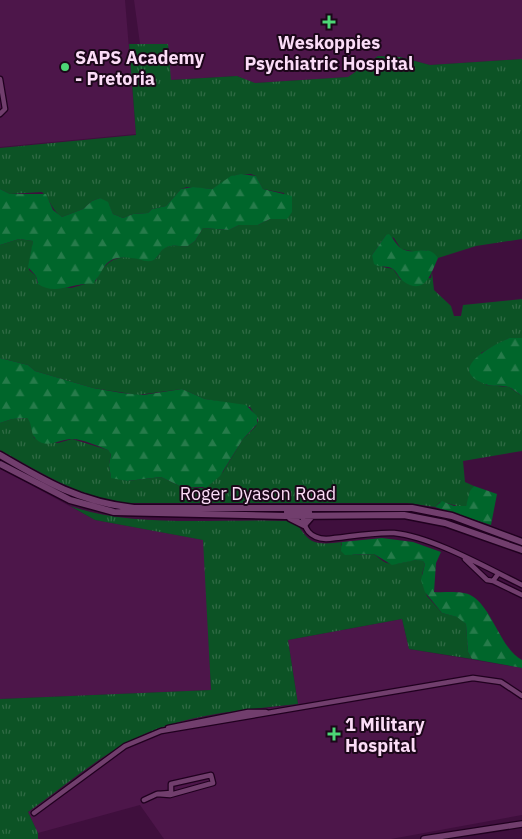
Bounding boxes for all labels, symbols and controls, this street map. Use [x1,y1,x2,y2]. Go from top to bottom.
marker: Weskoppies Psychiatric Hospital [322,15,336,29]
place label: Weskoppies Psychiatric Hospital [244,31,414,75]
place label: SAPS Academy - Pretoria [75,46,205,90]
marker: SAPS Academy - Pretoria [59,61,71,73]
street label: Roger Dyason Road [180,482,336,505]
place label: 1 Military Hospital [345,713,425,757]
marker: 1 Military Hospital [327,727,341,741]

